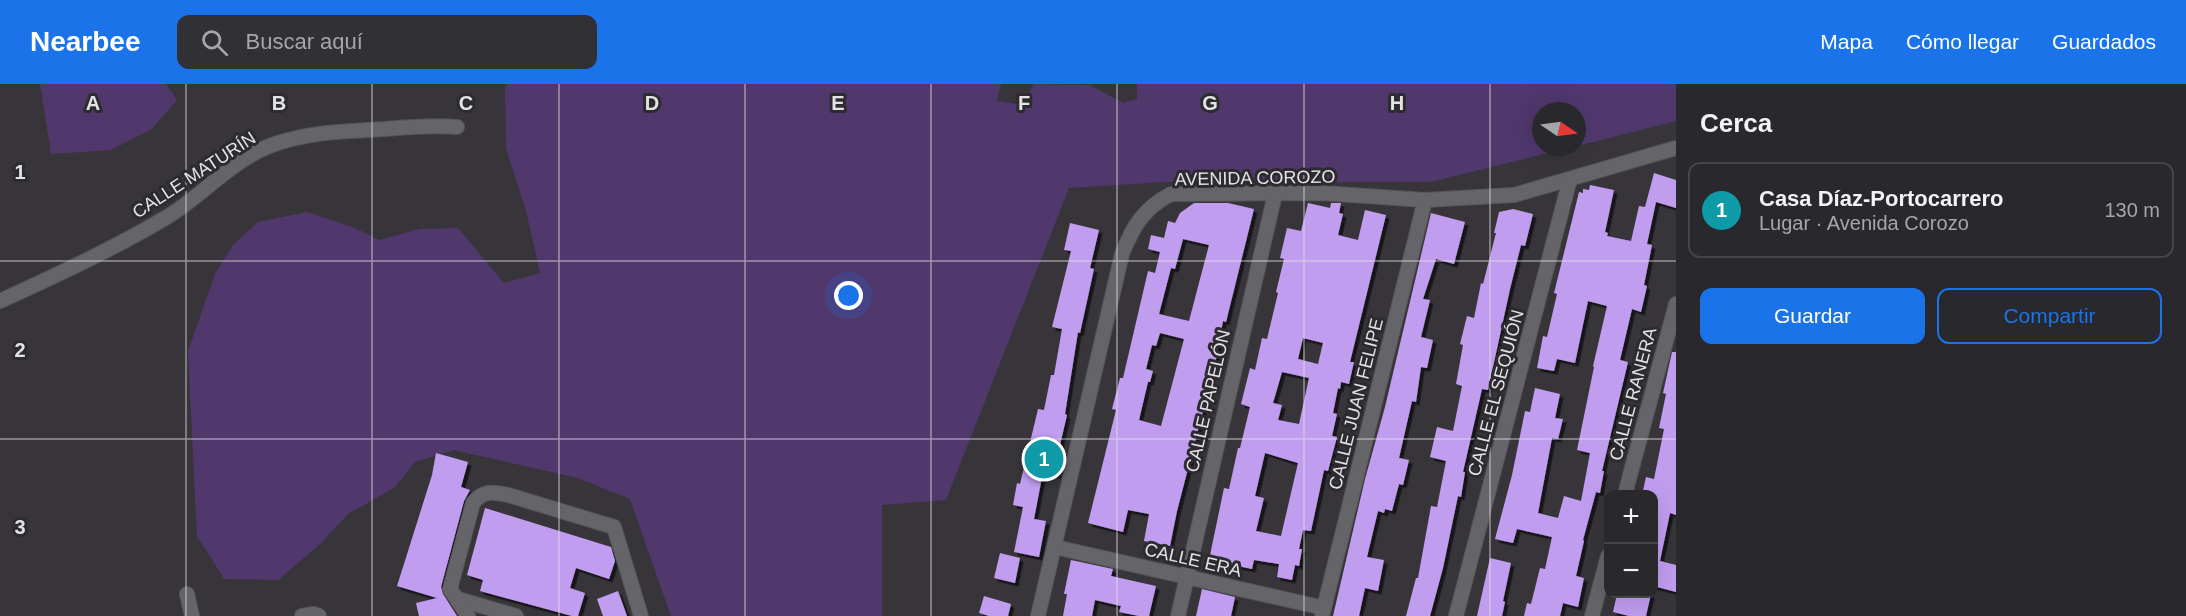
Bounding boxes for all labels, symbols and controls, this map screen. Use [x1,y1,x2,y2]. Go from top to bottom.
search box [177,15,597,69]
text: Nearbee [30,26,141,57]
icon: search [198,26,231,59]
text: Buscar aquí [246,29,363,54]
text: Mapa [1820,30,1873,53]
text: Cómo llegar [1906,30,2019,53]
text: Guardados [2052,30,2156,53]
text: A [86,92,100,114]
text: B [272,92,286,114]
text: C [459,92,473,114]
text: D [645,92,659,114]
text: E [831,92,845,114]
text: F [1018,92,1030,114]
text: G [1202,92,1218,114]
text: H [1390,92,1404,114]
north arrow [1532,102,1586,156]
text: Cerca [1700,108,1772,138]
street label: CALLE MATURÍN [129,128,259,222]
text: 1 [14,161,26,183]
street label: AVENIDA COROZO [1174,167,1336,189]
text: Casa Díaz-Portocarrero [1759,186,2004,211]
text: 1 [1716,199,1727,221]
text: 130 m [2104,199,2160,221]
text: Lugar · Avenida Corozo [1759,212,1969,234]
your location [834,281,863,310]
button: Guardar [1700,288,1925,344]
button: Compartir [1937,288,2162,344]
street label: CALLE EL SEQUIÓN [1463,307,1528,478]
street label: CALLE JUAN FELIPE [1325,316,1387,492]
street label: CALLE RANERA [1606,325,1660,463]
street label: CALLE PAPELÓN [1181,328,1234,474]
text: 2 [14,339,26,361]
pin: 1 [1024,436,1064,482]
map controls [1604,490,1658,598]
button: + [1604,490,1658,544]
text: 3 [14,516,26,538]
street label: CALLE ERA [1142,539,1244,581]
button: − [1604,544,1658,598]

